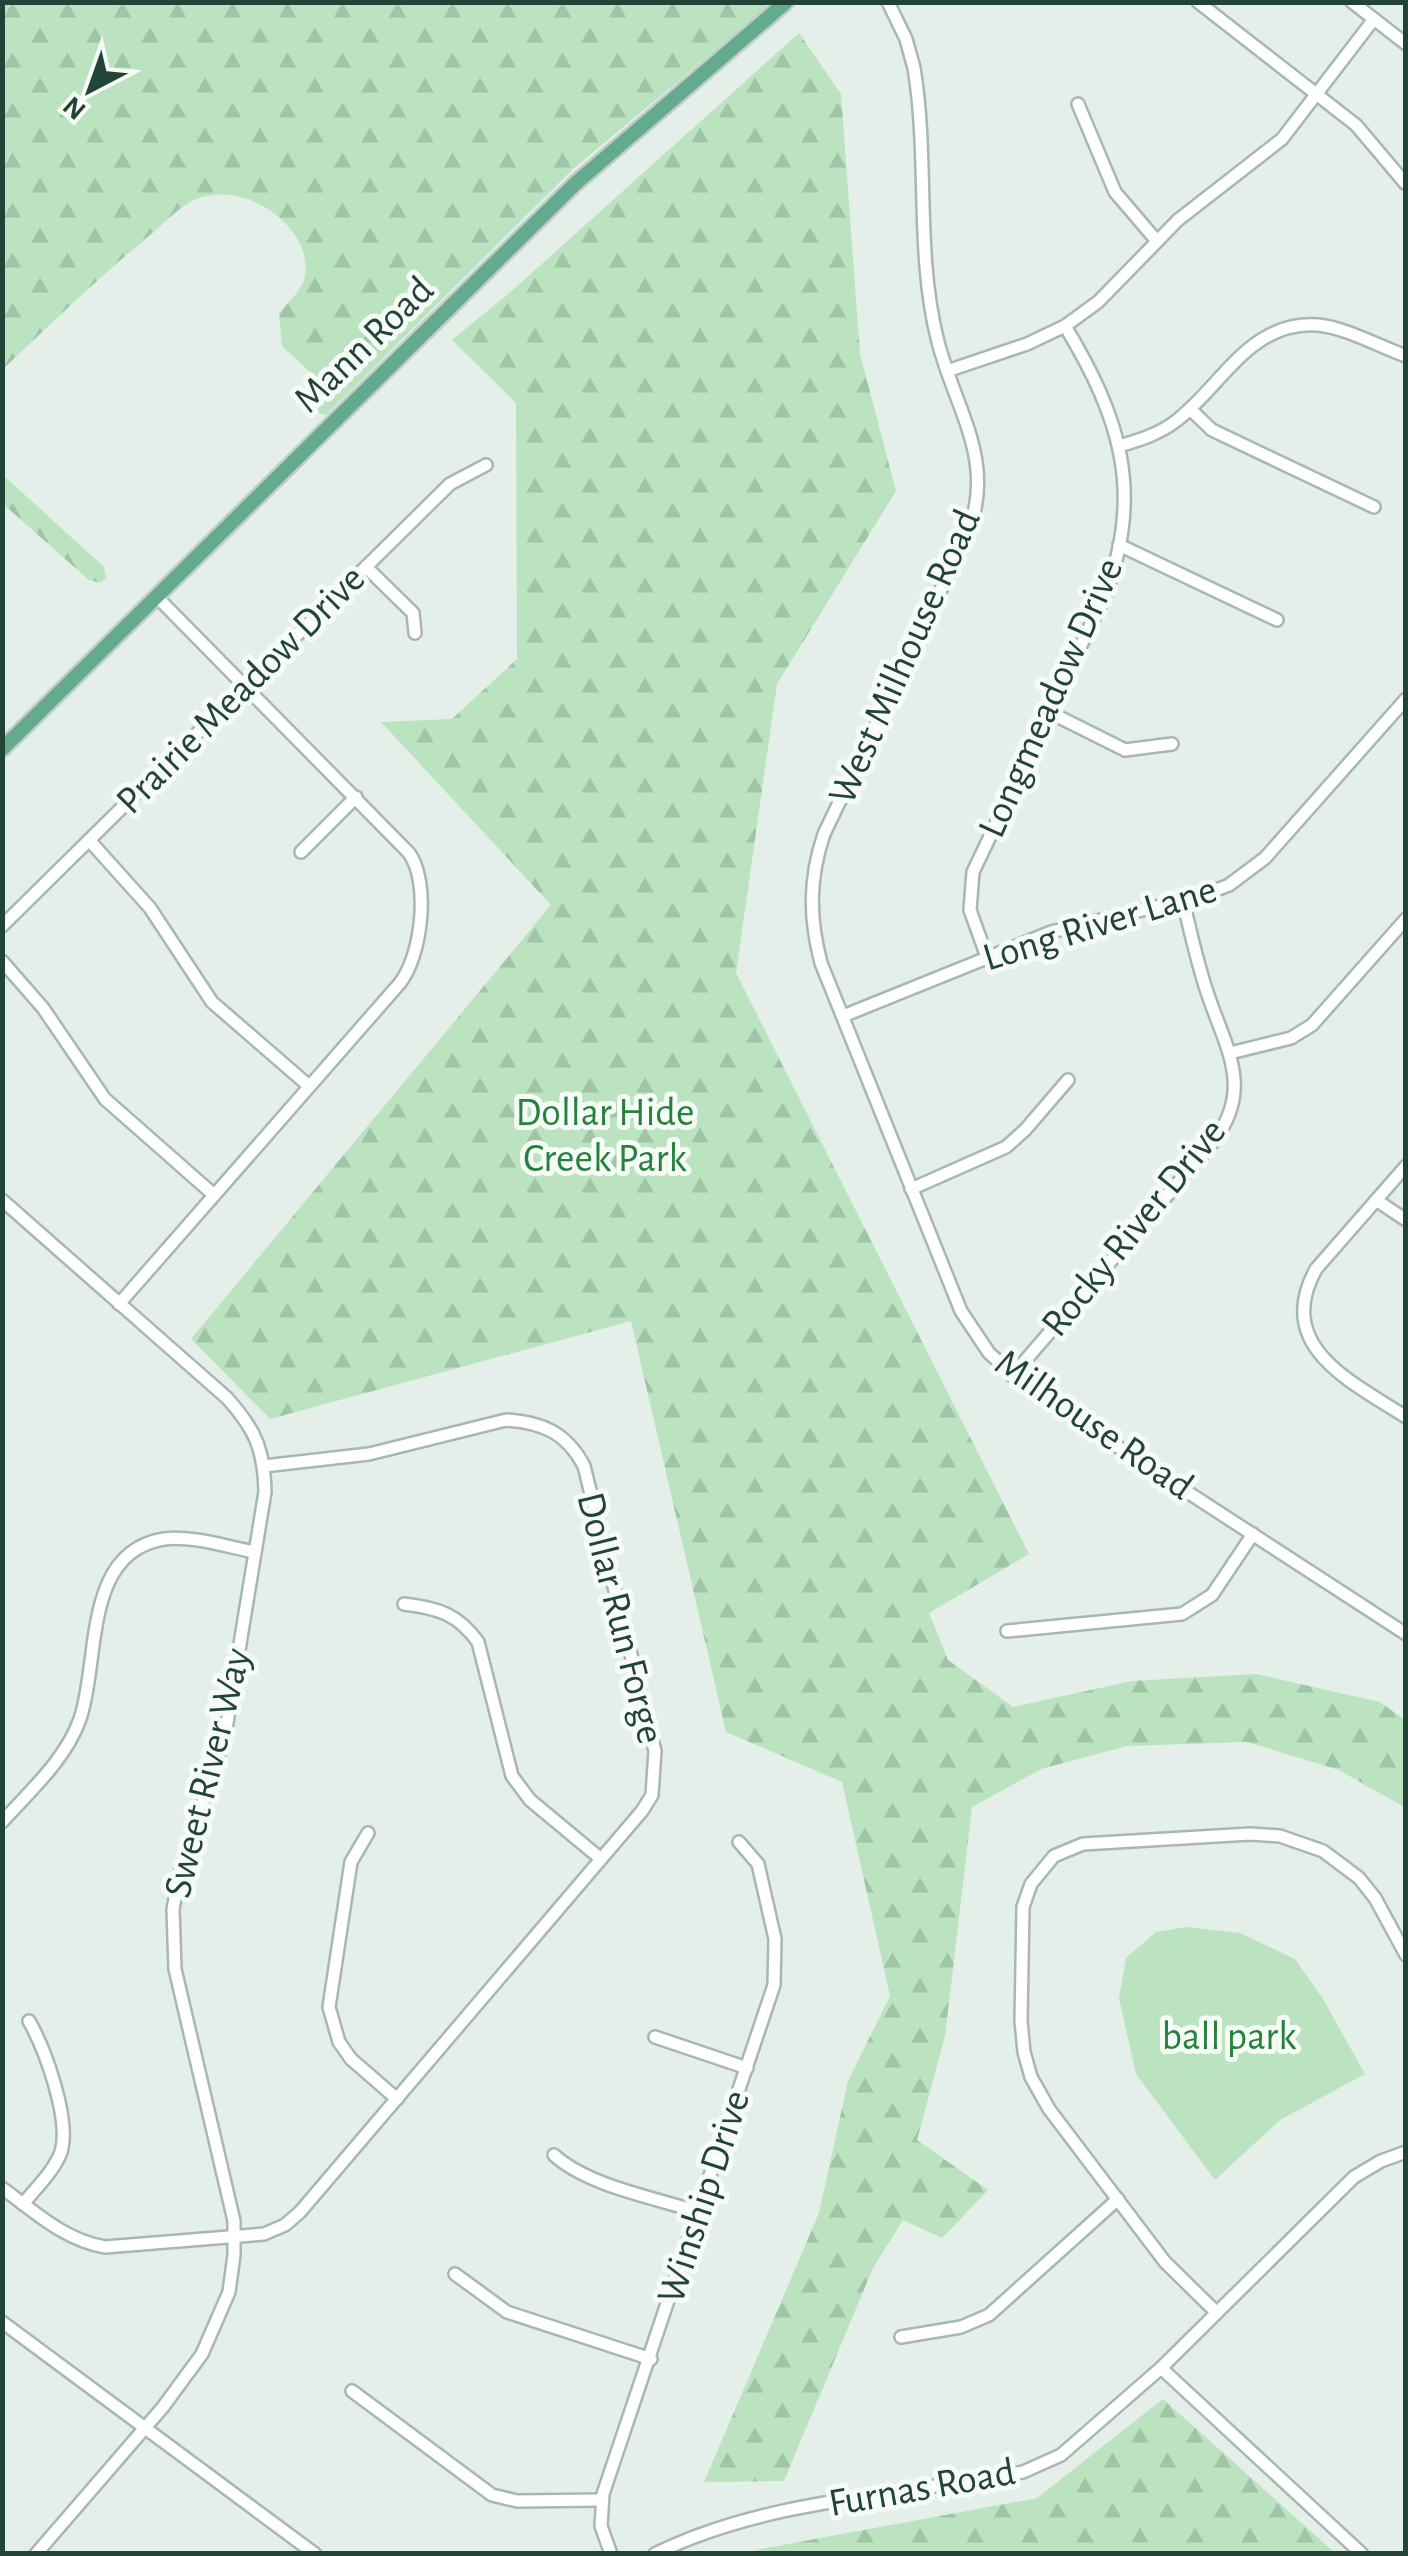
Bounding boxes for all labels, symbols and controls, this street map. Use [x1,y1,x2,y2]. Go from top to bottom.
north arrow [40,40,140,140]
text: N [58,90,91,124]
street label: Mann Road [287,269,441,421]
street label: West Milhouse Road [822,504,988,810]
street label: Longmeadow Drive [972,552,1130,844]
street label: Prairie Meadow Drive [109,558,373,822]
street label: Long River Lane [978,869,1222,979]
park label: Dollar Hide Creek Park [515,1093,695,1179]
street label: Rocky River Drive [1034,1112,1234,1344]
street label: Milhouse Road [988,1342,1200,1508]
street label: Dollar Run Forge [569,1488,671,1748]
street label: Sweet River Way [158,1644,258,1902]
park label: ball park [1161,2017,1297,2057]
street label: Winship Drive [651,2085,757,2309]
street label: Furnas Road [826,2452,1018,2524]

